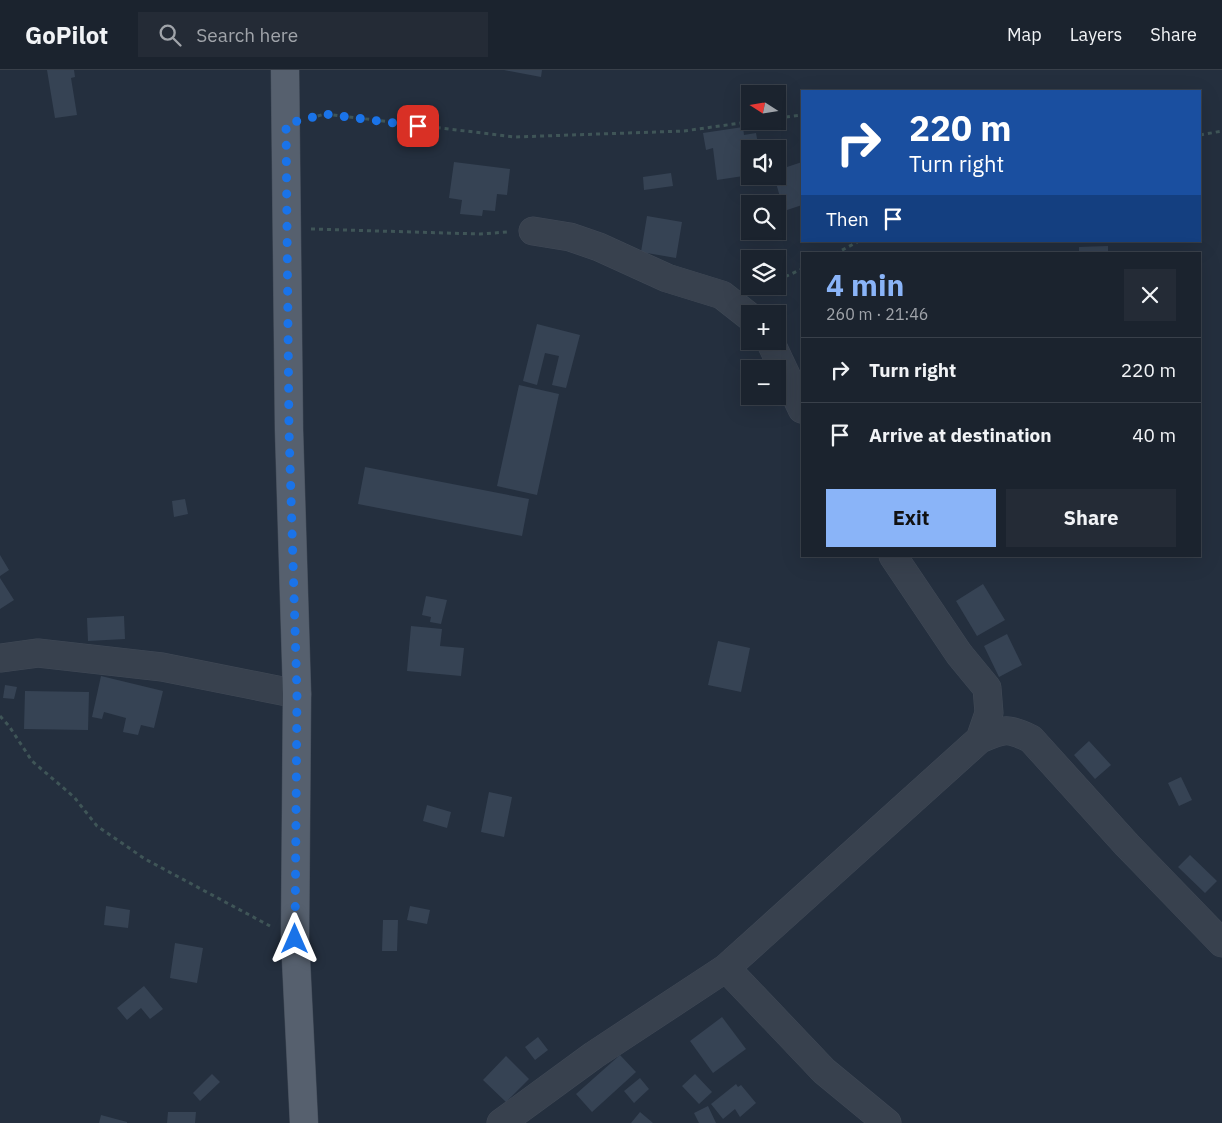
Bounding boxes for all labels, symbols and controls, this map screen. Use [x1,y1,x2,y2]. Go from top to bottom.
search box [138,12,488,57]
text: GoPilot [25,19,108,51]
icon: search [156,21,184,49]
text: Search here [196,23,298,47]
text: Map [1007,23,1042,46]
text: Layers [1070,23,1122,46]
text: Share [1150,23,1197,46]
north arrow [741,85,786,130]
map controls [741,85,786,405]
pin [397,105,439,147]
text: 220 m [909,105,1012,151]
icon: right [826,110,891,175]
icon: arrive [404,112,432,140]
button: sound [741,140,786,185]
text: Turn right [909,149,1004,178]
button: search [741,195,786,240]
icon: arrive [879,205,907,233]
text: Then [826,207,869,231]
button: layers [741,250,786,295]
text: 4 min [826,265,904,304]
button: close [1124,269,1176,321]
text: 260 m · 21:46 [826,304,928,324]
button: + [741,305,786,350]
icon: right [826,356,854,384]
text: Turn right [869,358,956,382]
text: 220 m [1121,358,1176,382]
button: − [741,360,786,405]
icon: arrive [826,421,854,449]
text: Arrive at destination [869,423,1052,447]
text: 40 m [1132,423,1176,447]
button: Exit [826,489,996,547]
button: Share [1006,489,1176,547]
position arrow [268,912,320,964]

